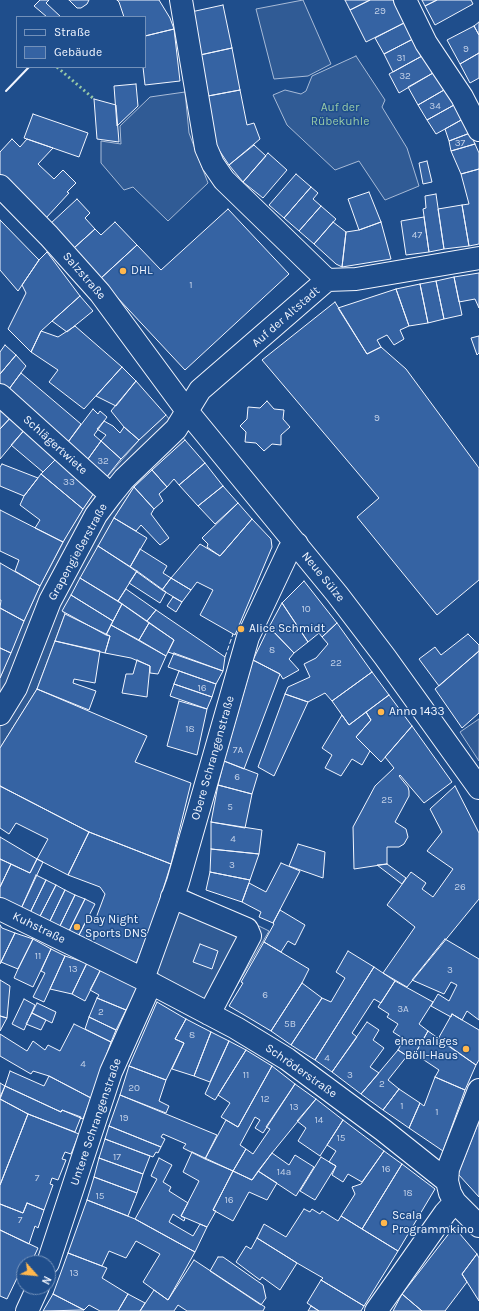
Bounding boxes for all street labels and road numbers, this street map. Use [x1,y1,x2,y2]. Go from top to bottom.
street label: Salzstraße [59,249,109,303]
street label: Auf der Altstadt [249,284,323,350]
street label: Schlägertwiete [20,412,90,478]
street label: Grapengießerstraße [45,501,111,603]
street label: Neue Sülze [298,549,348,605]
street label: Obere Schrangenstraße [188,694,238,822]
street label: Kuhstraße [10,909,68,947]
street label: Schröderstraße [262,1041,340,1101]
street label: Untere Schrangenstraße [67,1057,125,1187]

